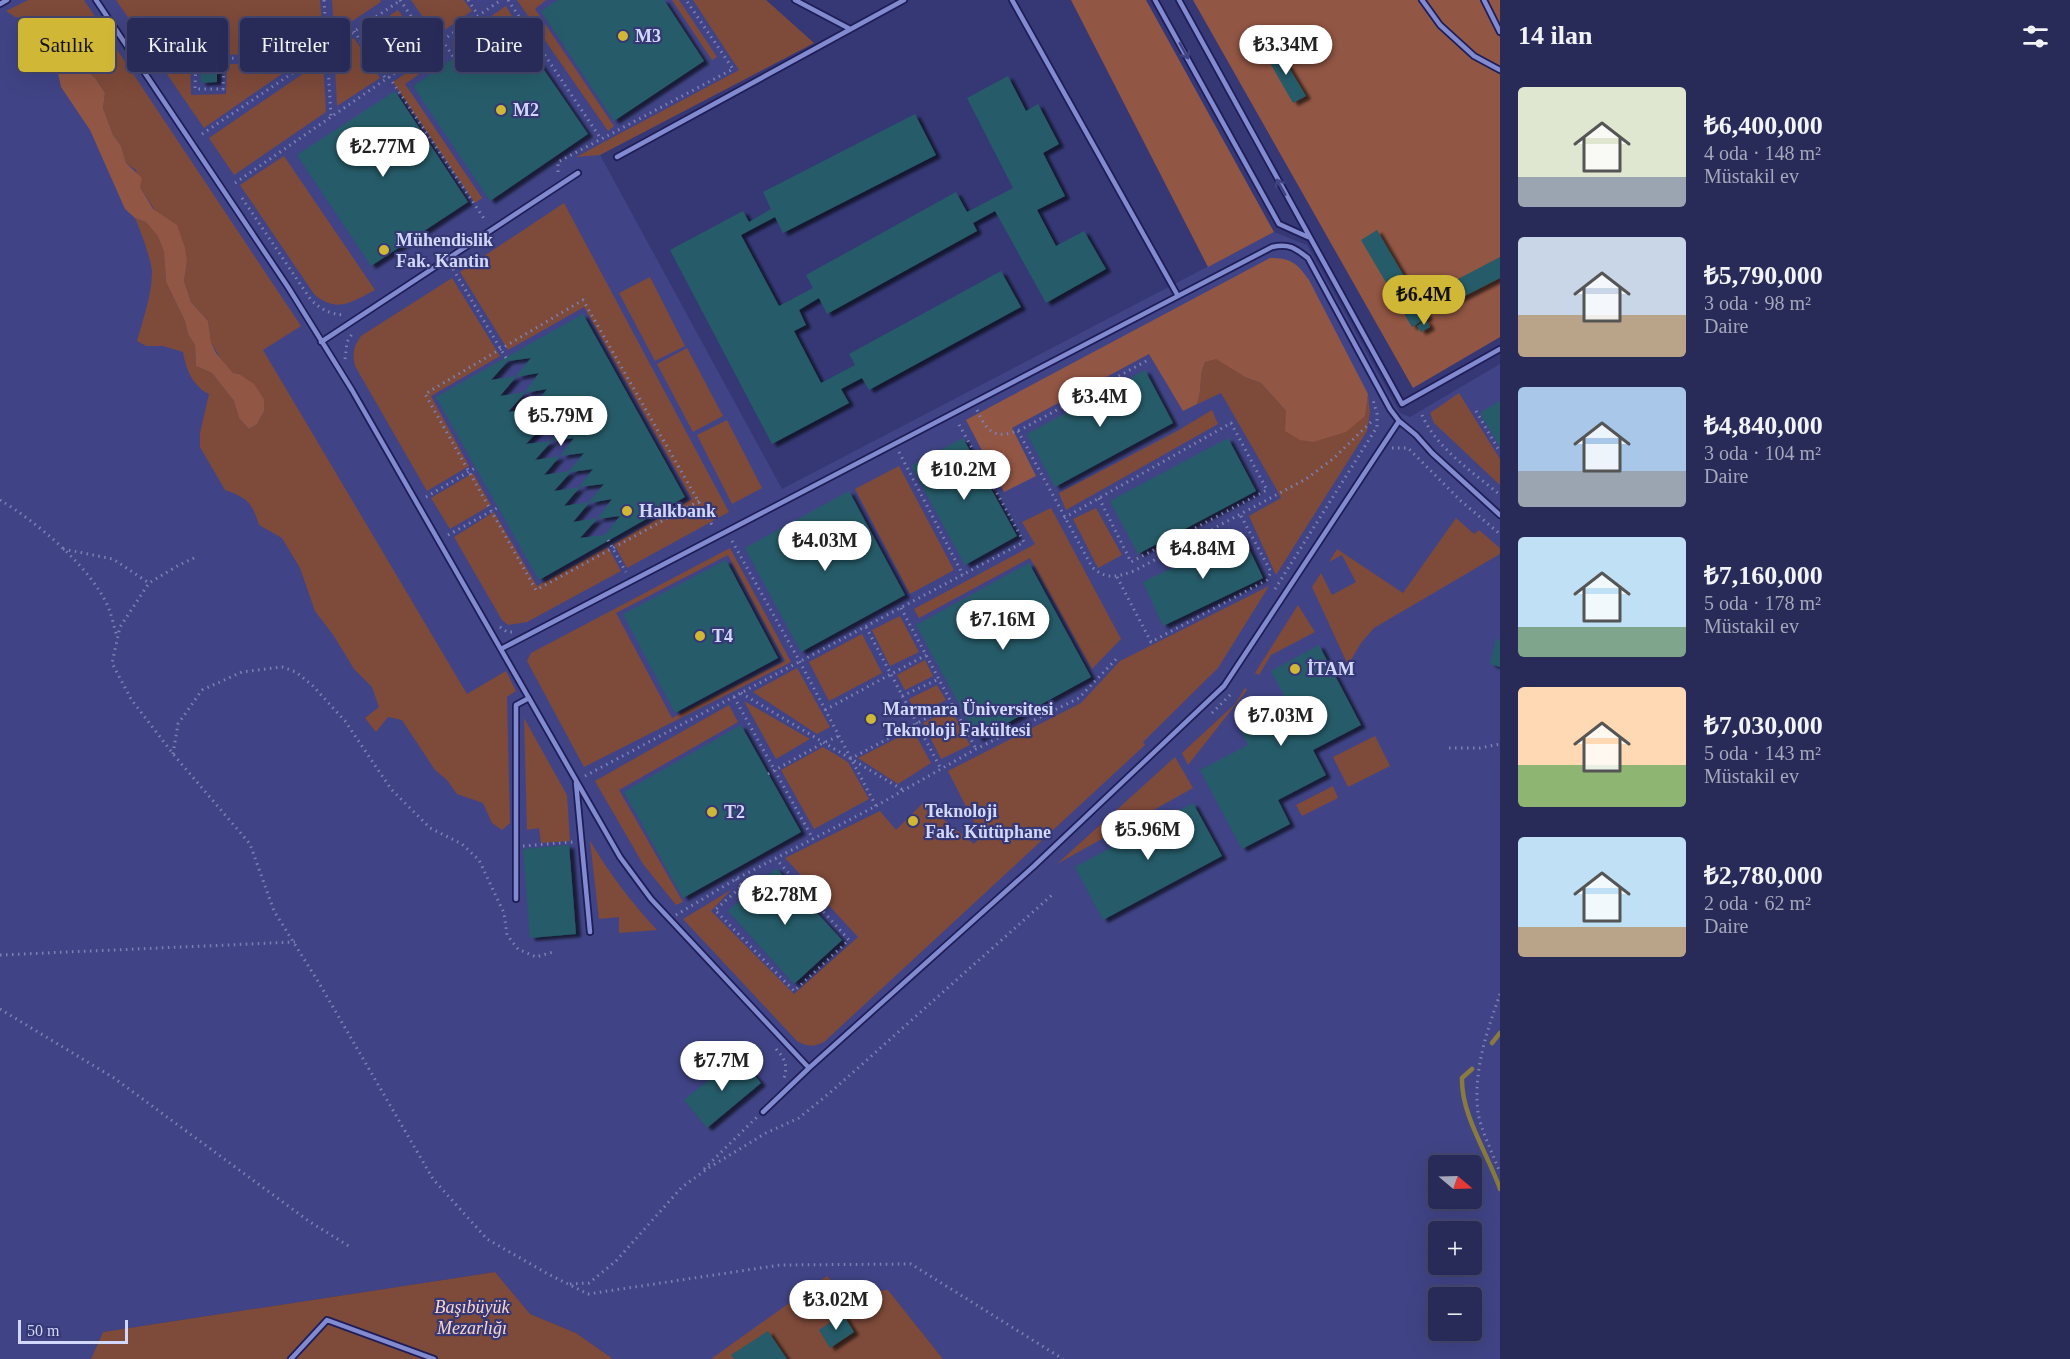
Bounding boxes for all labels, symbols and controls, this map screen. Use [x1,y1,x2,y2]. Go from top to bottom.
chip: Satılık [18,18,115,72]
chip: Kiralık [127,18,228,72]
chip: Filtreler [240,18,350,72]
chip: Yeni [362,18,443,72]
chip: Daire [455,18,543,72]
icon: filters [2019,20,2052,53]
text: 14 ilan [1518,21,1592,50]
pin: ₺3.34M [1237,25,1335,76]
place label: M3 [635,26,661,46]
marker: M3 [616,29,630,43]
text: ₺3.34M [1253,33,1319,55]
one-way arrow [1178,42,1190,59]
place label: M2 [513,100,539,120]
marker: M2 [494,103,508,117]
icon: home [1566,111,1638,183]
text: ₺6,400,000 [1704,111,1823,140]
pin: ₺2.77M [334,127,432,178]
text: ₺2.77M [350,135,416,157]
text: 4 oda · 148 m² [1704,142,1821,164]
text: Müstakil ev [1704,165,1799,187]
one-way arrow [1275,179,1287,196]
place label: Mühendislik Fak. Kantin [396,230,493,271]
marker: Mühendislik Fak. Kantin [377,243,391,257]
icon: home [1566,261,1638,333]
text: ₺5,790,000 [1704,261,1823,290]
pin: ₺6.4M [1382,275,1466,326]
text: ₺6.4M [1396,283,1452,305]
text: 3 oda · 98 m² [1704,292,1811,314]
text: Daire [1704,315,1748,337]
pin: ₺3.4M [1058,377,1142,428]
text: ₺3.4M [1072,385,1128,407]
pin: ₺5.79M [512,396,610,447]
text: ₺5.79M [528,404,594,426]
icon: home [1566,411,1638,483]
text: ₺4,840,000 [1704,411,1823,440]
text: 3 oda · 104 m² [1704,442,1821,464]
pin: ₺10.2M [915,450,1013,501]
text: ₺10.2M [931,458,997,480]
text: Daire [1704,465,1748,487]
place label: Halkbank [639,501,716,521]
marker: Halkbank [620,504,634,518]
pin: ₺4.03M [776,521,874,572]
text: ₺4.03M [792,529,858,551]
pin: ₺4.84M [1154,529,1252,580]
text: ₺4.84M [1170,537,1236,559]
icon: home [1566,561,1638,633]
text: ₺7,160,000 [1704,561,1823,590]
text: 5 oda · 178 m² [1704,592,1821,614]
pin: ₺7.16M [954,600,1052,651]
text: ₺7.16M [970,608,1036,630]
text: Müstakil ev [1704,615,1799,637]
place label: T4 [712,626,733,646]
marker: T4 [693,629,707,643]
place label: İTAM [1307,659,1355,679]
marker: İTAM [1288,662,1302,676]
pin: ₺7.03M [1232,696,1330,747]
place label: Marmara Üniversitesi Teknoloji Fakültesi [883,699,1053,740]
text: ₺7.03M [1248,704,1314,726]
icon: home [1566,711,1638,783]
text: ₺7,030,000 [1704,711,1823,740]
marker: Marmara Üniversitesi Teknoloji Fakültesi [864,712,878,726]
text: 5 oda · 143 m² [1704,742,1821,764]
text: Müstakil ev [1704,765,1799,787]
place label: Teknoloji Fak. Kütüphane [925,801,1051,842]
place label: T2 [724,802,745,822]
marker: T2 [705,805,719,819]
pin: ₺5.96M [1099,810,1197,861]
marker: Teknoloji Fak. Kütüphane [906,814,920,828]
text: ₺5.96M [1115,818,1181,840]
icon: home [1566,861,1638,933]
text: ₺2,780,000 [1704,861,1823,890]
pin: ₺2.78M [736,875,834,926]
text: ₺2.78M [752,883,818,905]
text: 2 oda · 62 m² [1704,892,1811,914]
text: Daire [1704,915,1748,937]
pin: ₺7.7M [680,1041,764,1092]
text: ₺7.7M [694,1049,750,1071]
north arrow [1428,1155,1482,1209]
map controls [1428,1155,1482,1341]
button: + [1428,1221,1482,1275]
pin: ₺3.02M [787,1280,885,1331]
button: − [1428,1287,1482,1341]
text: ₺3.02M [803,1288,869,1310]
park label: Başıbüyük Mezarlığı [435,1297,510,1338]
scale bar [18,1317,128,1344]
text: 50 m [27,1322,59,1339]

